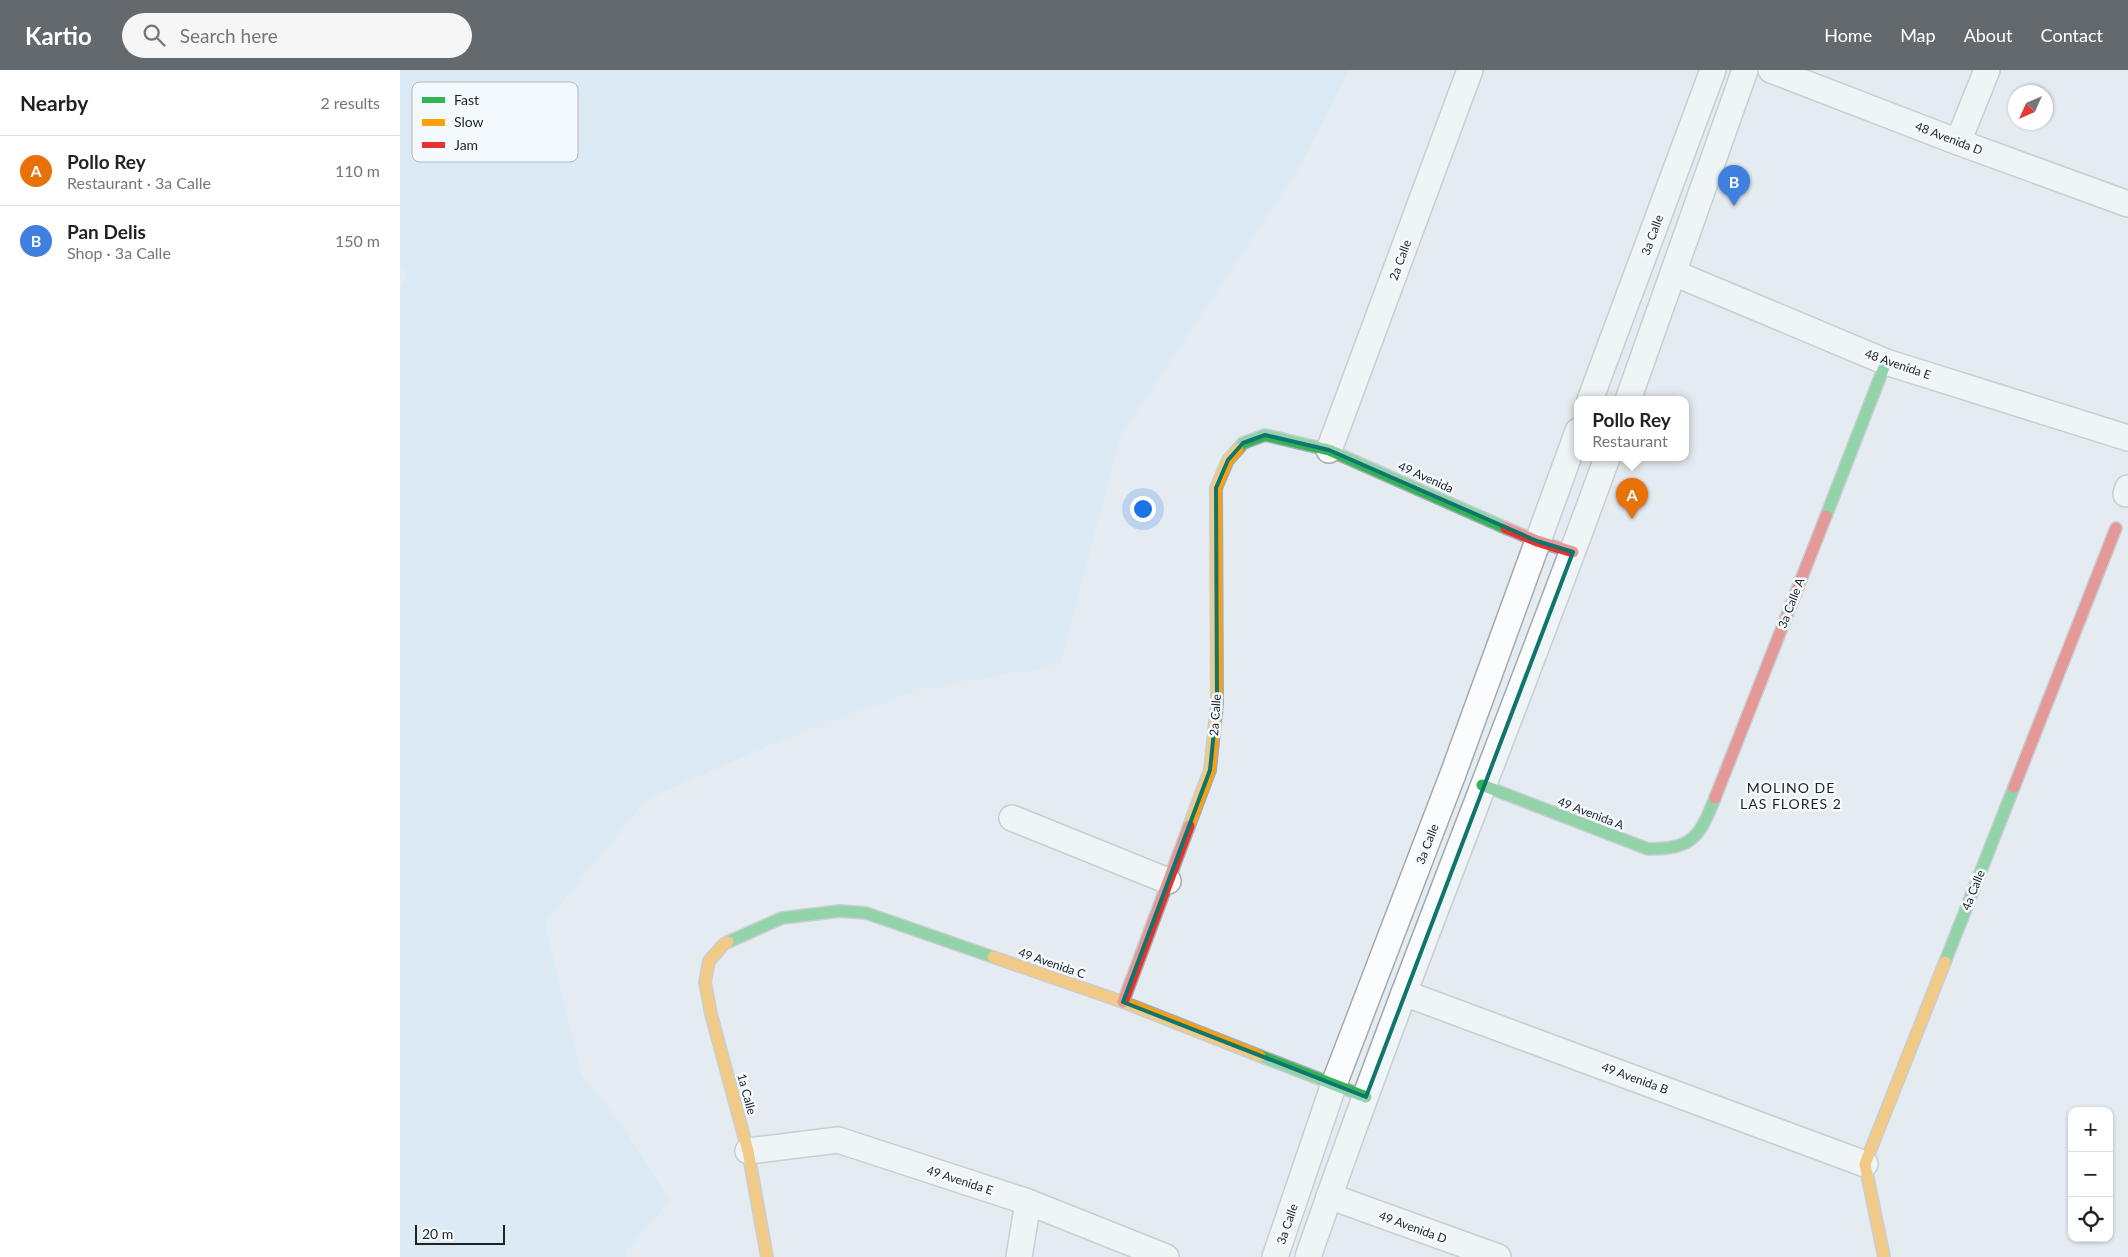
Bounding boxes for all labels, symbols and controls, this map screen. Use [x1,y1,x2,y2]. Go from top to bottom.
search box [122,13,472,58]
text: Kartio [25,21,92,50]
icon: search [140,21,168,49]
text: Search here [180,24,278,47]
text: Home [1824,24,1872,46]
text: Map [1900,24,1936,46]
text: About [1964,24,2013,46]
text: Contact [2041,24,2103,46]
legend [412,82,578,162]
north arrow [2008,85,2053,130]
text: Nearby [20,90,88,115]
text: Fast [454,91,479,108]
text: 2 results [320,93,380,112]
text: Slow [454,113,484,130]
street label: 48 Avenida D [1913,118,1985,158]
text: Jam [454,136,478,153]
text: Pollo Rey [67,150,146,173]
text: A [30,161,42,180]
text: 110 m [335,161,380,180]
pin: B [1718,165,1750,206]
text: Restaurant · 3a Calle [67,173,211,192]
street label: 3a Calle [1638,213,1666,257]
text: Pan Delis [67,220,146,243]
text: B [31,231,41,250]
text: 150 m [335,231,380,250]
street label: 2a Calle [1386,238,1414,282]
text: Shop · 3a Calle [67,243,171,262]
street label: 48 Avenida E [1863,346,1933,382]
popup [1574,396,1689,461]
text: Pollo Rey [1592,408,1671,431]
text: Restaurant [1592,431,1668,450]
street label: 49 Avenida [1396,458,1456,496]
pin: A [1616,478,1648,519]
your location [1130,496,1156,522]
street label: 3a Calle A [1775,575,1808,630]
street label: 2a Calle [1206,694,1224,736]
district label: MOLINO DE LAS FLORES 2 [1740,779,1842,812]
street label: 49 Avenida A [1556,794,1627,833]
street label: 3a Calle [1412,822,1442,866]
street label: 4a Calle [1958,868,1988,912]
street label: 49 Avenida C [1016,945,1088,981]
street label: 49 Avenida B [1600,1059,1671,1097]
street label: 1a Calle [734,1072,760,1116]
map controls [2068,1107,2113,1242]
button: + [2068,1107,2113,1152]
button: − [2068,1152,2113,1197]
street label: 49 Avenida E [925,1162,995,1198]
button: locate [2068,1197,2113,1242]
street label: 3a Calle [1273,1202,1301,1246]
street label: 49 Avenida D [1377,1208,1449,1246]
scale bar [415,1222,505,1245]
text: 20 m [422,1225,453,1242]

